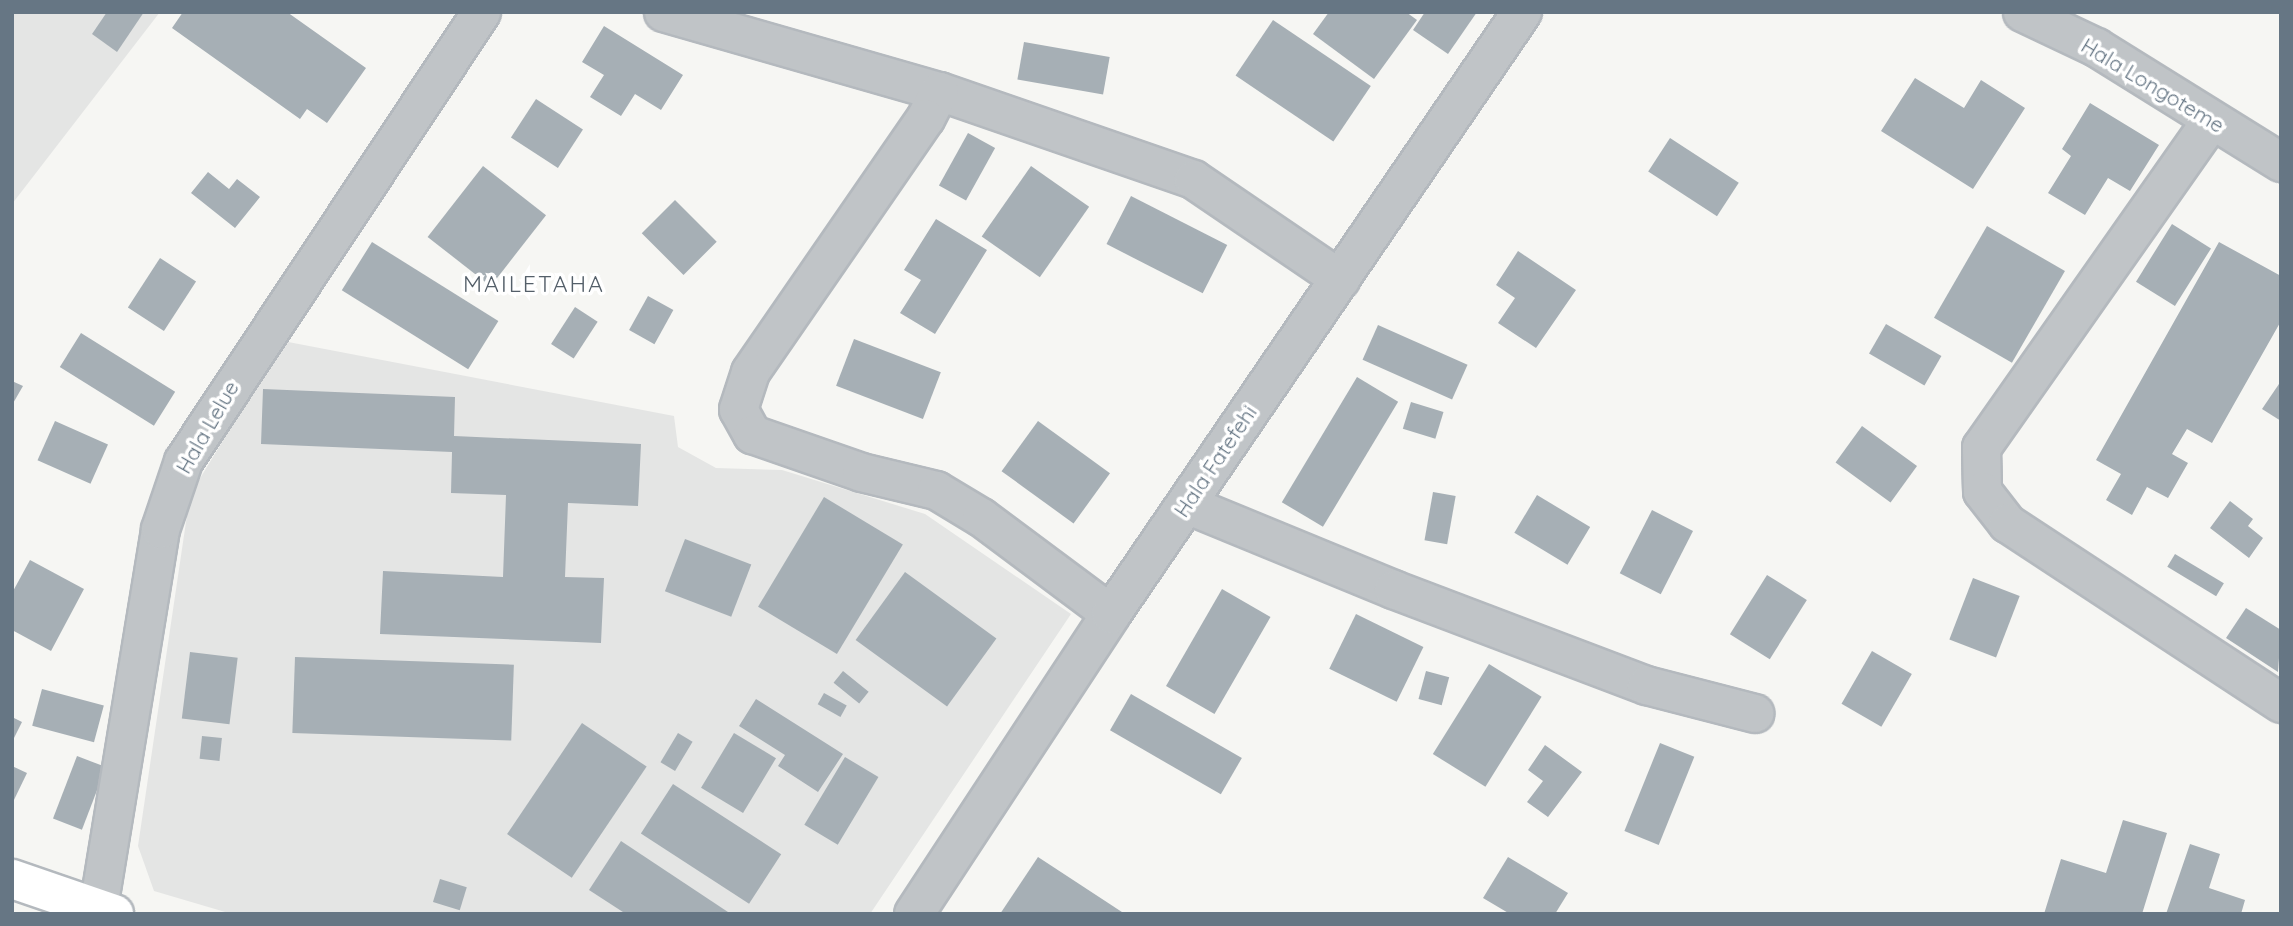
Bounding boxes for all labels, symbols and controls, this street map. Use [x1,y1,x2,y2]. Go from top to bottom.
street label: Hala Longoteme [2077,32,2229,138]
district label: MAILETAHA [464,270,604,298]
street label: Hala Lelue [170,376,244,478]
street label: Hala Fatefehi [1168,400,1262,522]

